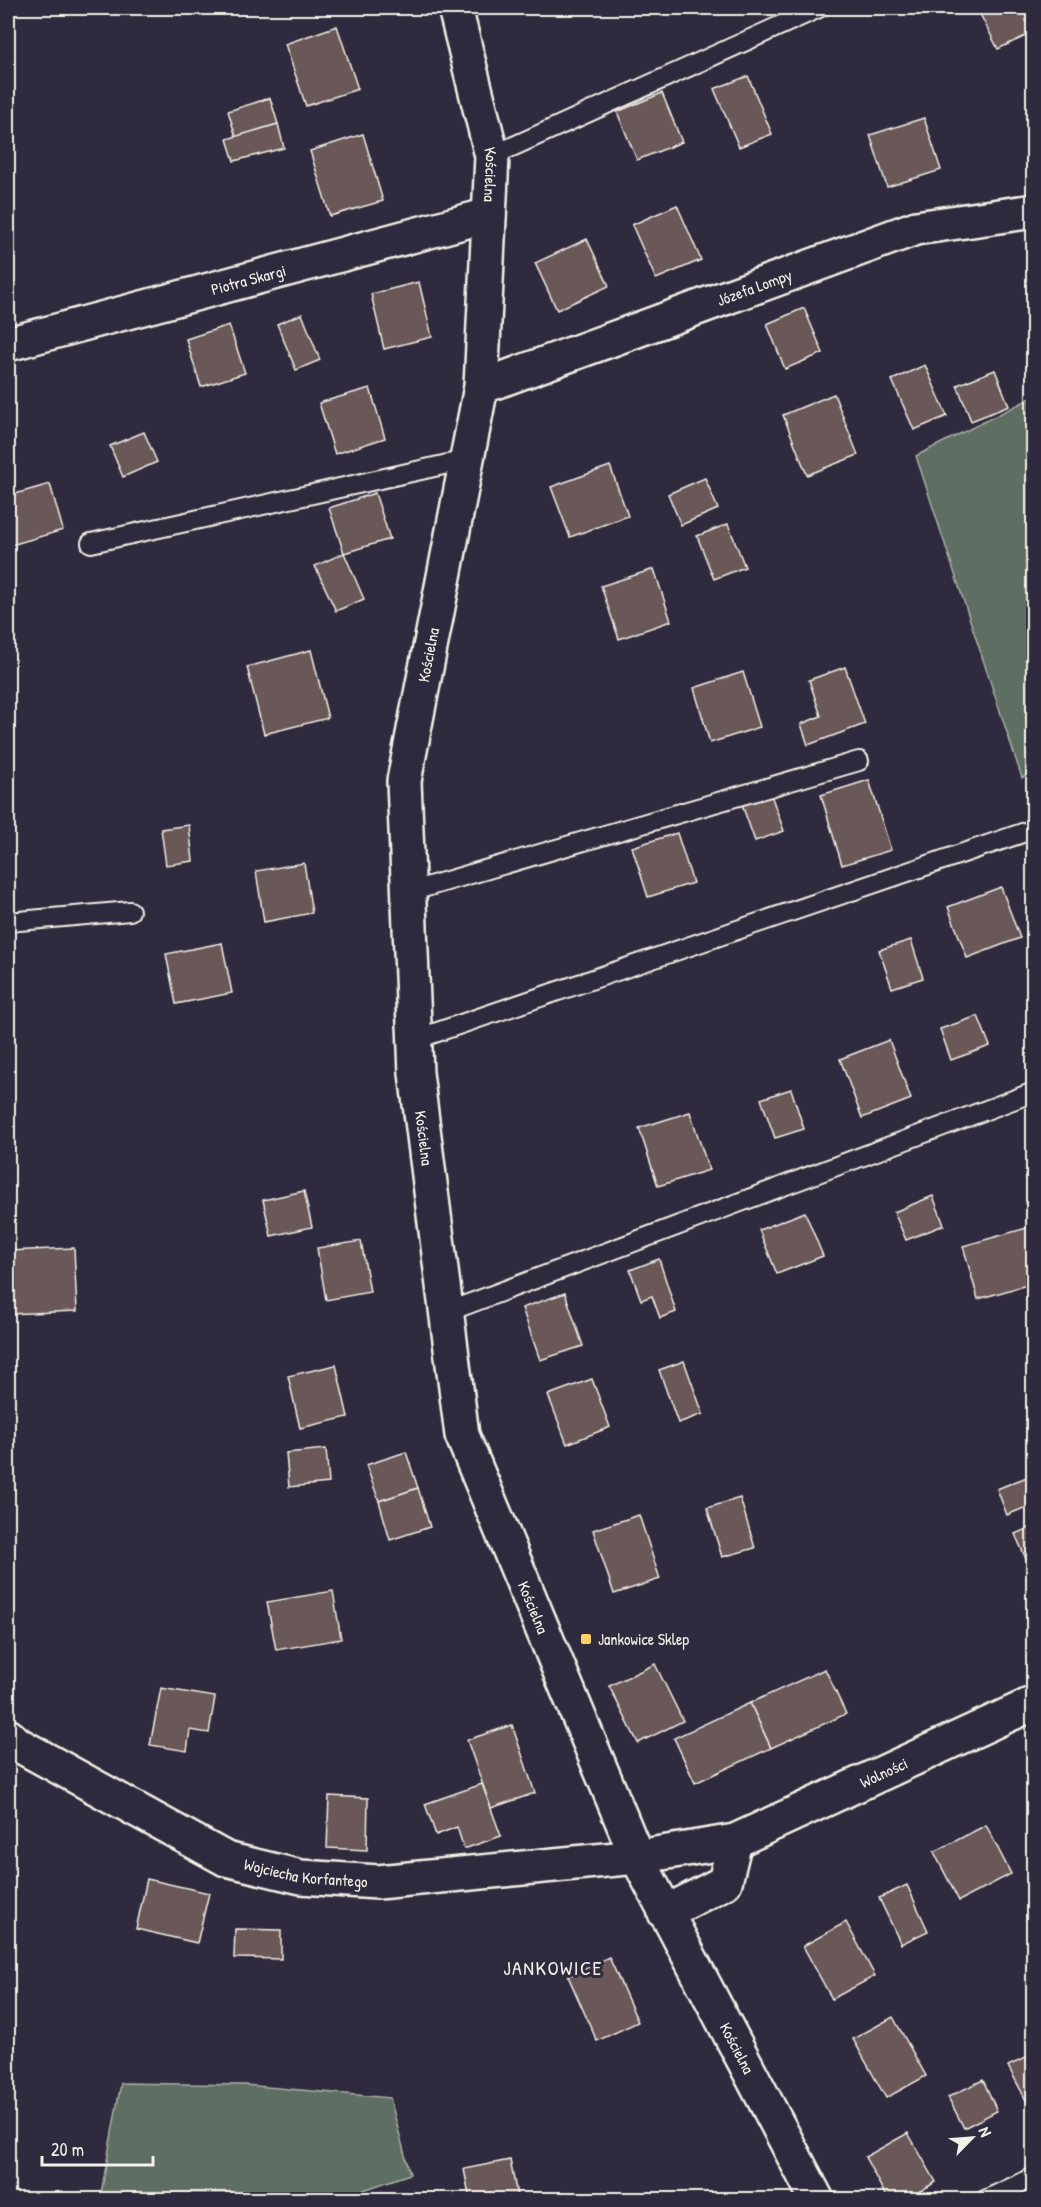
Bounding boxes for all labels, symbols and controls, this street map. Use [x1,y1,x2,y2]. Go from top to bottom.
street label: Kościelna [479,145,503,202]
street label: Piotra Skargi [209,259,288,300]
street label: Józefa Lompy [714,263,795,311]
street label: Kościelna [412,626,444,684]
street label: Kościelna [410,1109,439,1167]
street label: Kościelna [513,1578,554,1637]
place label: Jankowice Sklep [598,1628,689,1650]
marker: Jankowice Sklep [579,1632,593,1646]
street label: Wolności [856,1752,911,1793]
street label: Wojciecha Korfantego [242,1853,369,1892]
district label: JANKOWICE [503,1954,603,1981]
street label: Kościelna [715,2019,760,2077]
north arrow [942,2108,1002,2168]
text: N [974,2123,998,2141]
scale bar [42,2129,153,2167]
text: 20 m [51,2137,84,2162]

